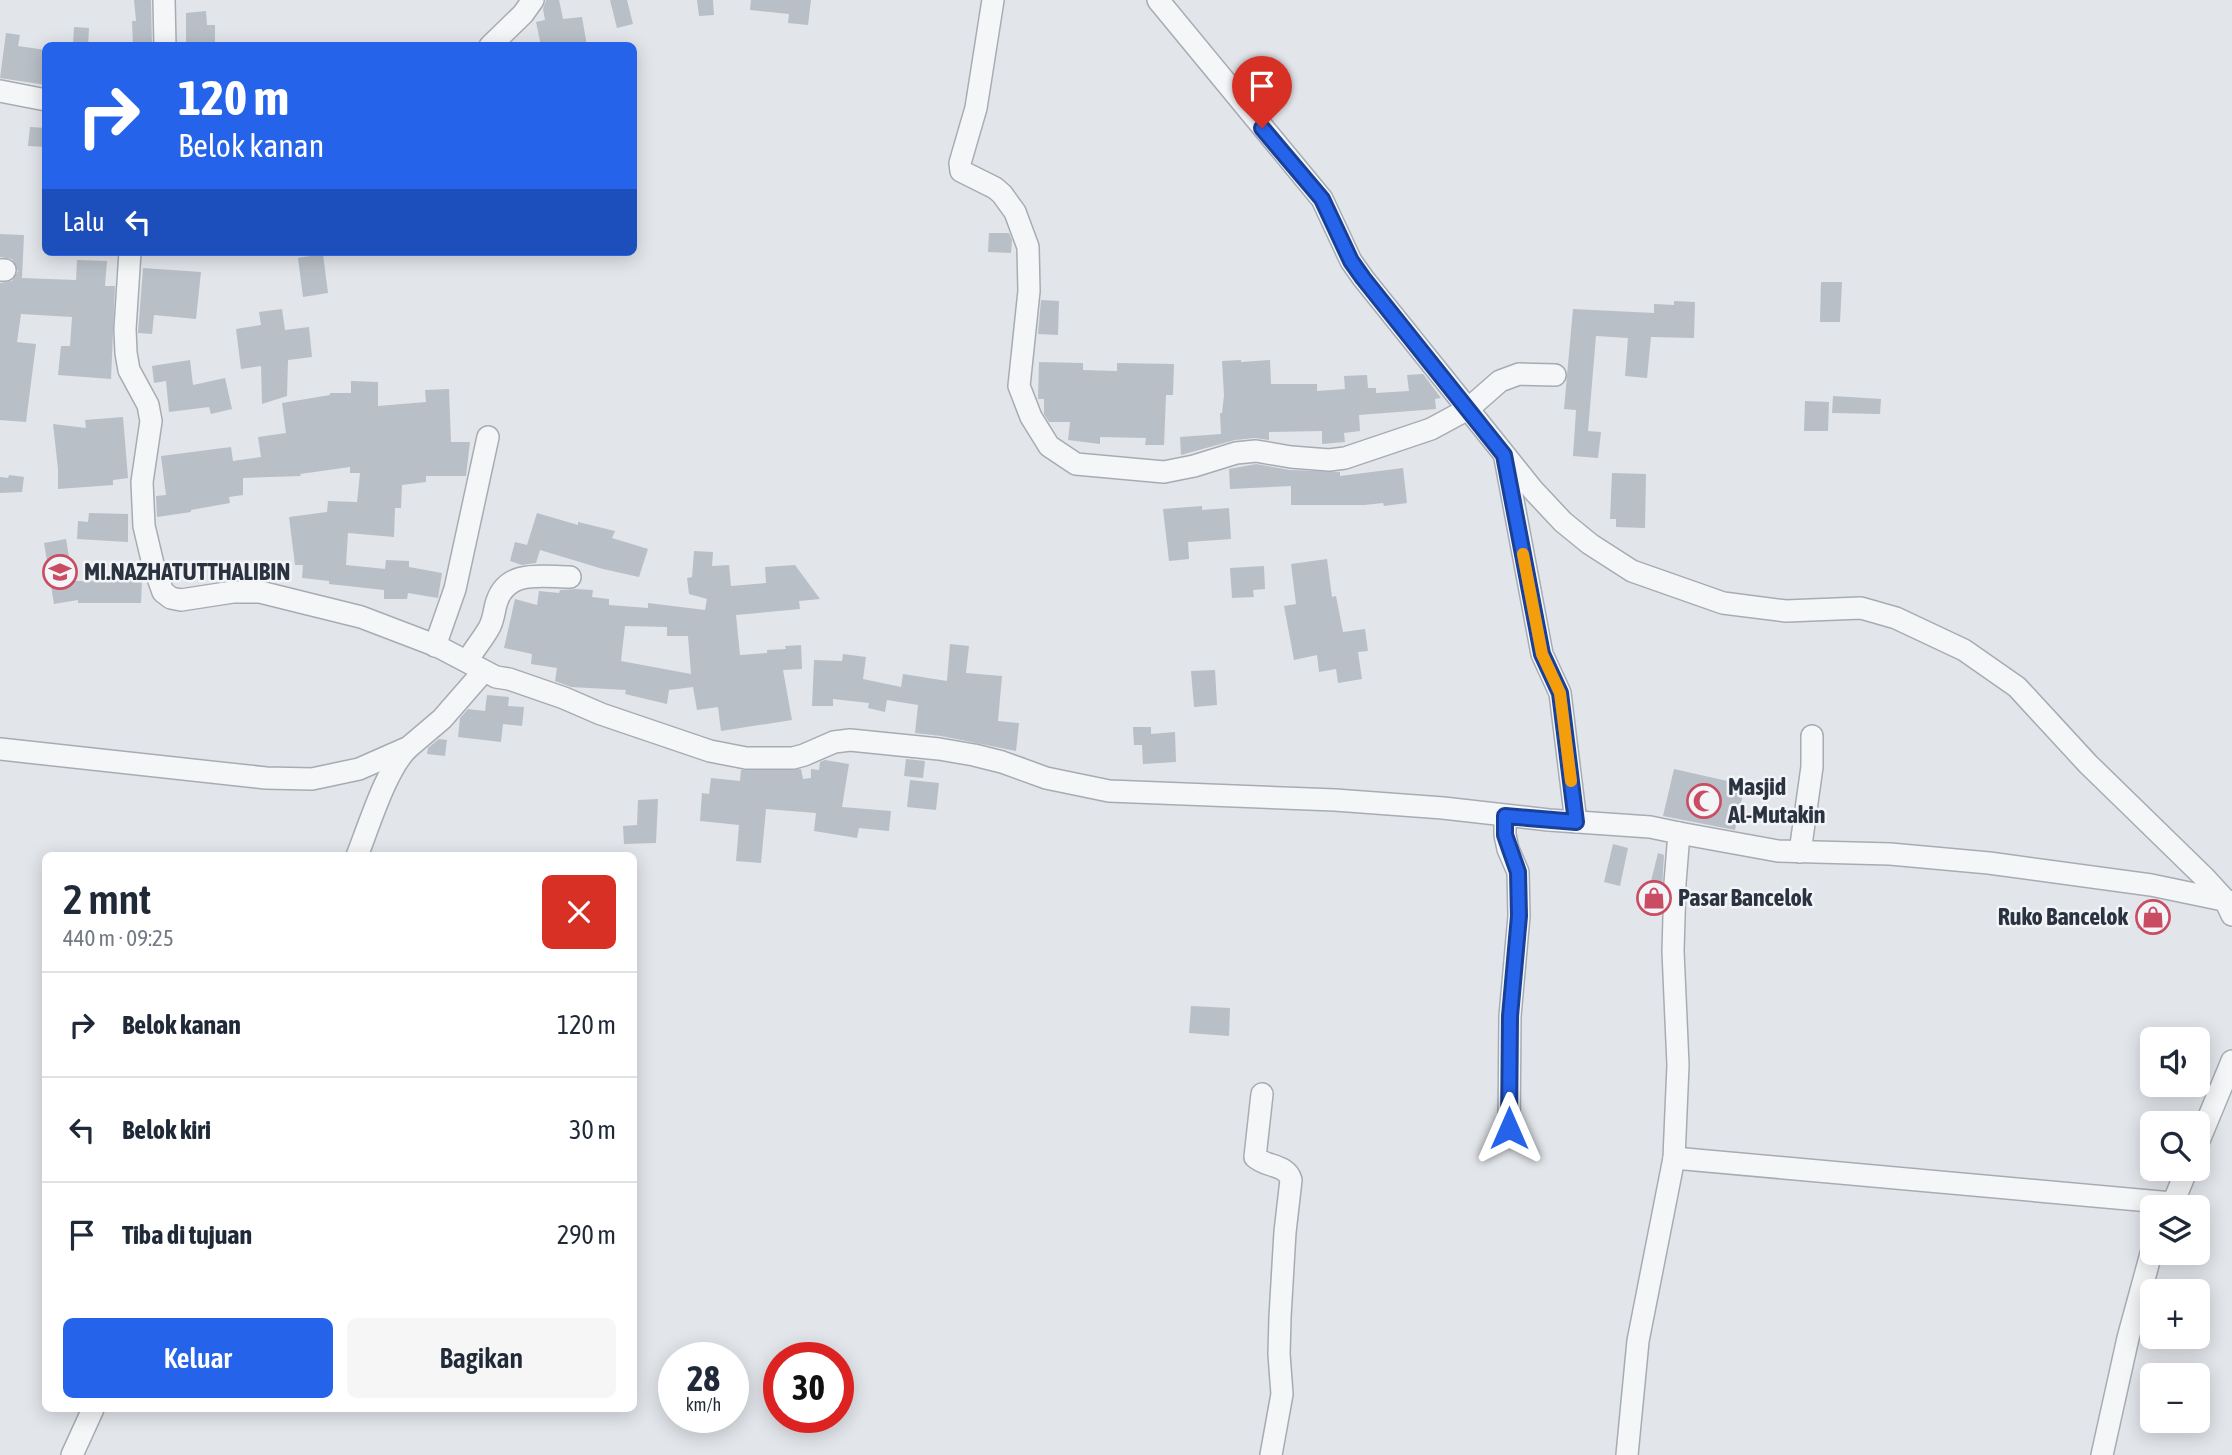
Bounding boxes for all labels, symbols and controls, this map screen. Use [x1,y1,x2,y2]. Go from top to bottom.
pin [1232,56,1292,128]
icon: arrive [1243,67,1281,105]
text: 120 m [178,69,289,125]
icon: right [63,70,154,161]
text: Belok kanan [178,127,324,164]
icon: left [119,203,157,241]
text: Lalu [63,207,105,237]
school or university icon: MI.NAZHATUTTHALIBIN [41,553,79,591]
place label: MI.NAZHATUTTHALIBIN [84,558,290,585]
place label: Masjid Al-Mutakin [1727,773,1825,828]
mosque icon: Masjid Al-Mutakin [1685,782,1723,820]
text: 2 mnt [63,875,151,923]
button: close [542,875,616,949]
shop icon: Pasar Bancelok [1635,879,1673,917]
place label: Pasar Bancelok [1678,884,1813,911]
shop icon: Ruko Bancelok [2134,898,2172,936]
place label: Ruko Bancelok [1998,903,2128,930]
text: 440 m · 09:25 [63,925,174,951]
icon: right [63,1006,101,1044]
text: Belok kanan [122,1010,241,1040]
text: 120 m [557,1010,616,1040]
map controls [2140,1027,2210,1433]
button: sound [2140,1027,2210,1097]
position arrow [1472,1091,1546,1165]
icon: left [63,1111,101,1149]
button: search [2140,1111,2210,1181]
text: Belok kiri [122,1115,211,1145]
text: 30 m [569,1115,616,1145]
button: layers [2140,1195,2210,1265]
icon: arrive [63,1216,101,1254]
text: Tiba di tujuan [122,1220,252,1250]
text: 290 m [557,1220,616,1250]
button: + [2140,1279,2210,1349]
button: Keluar [63,1318,333,1398]
button: Bagikan [347,1318,616,1398]
speed limit sign: 30 [763,1342,854,1433]
text: 28 [687,1358,720,1398]
button: − [2140,1363,2210,1433]
text: km/h [686,1394,721,1415]

